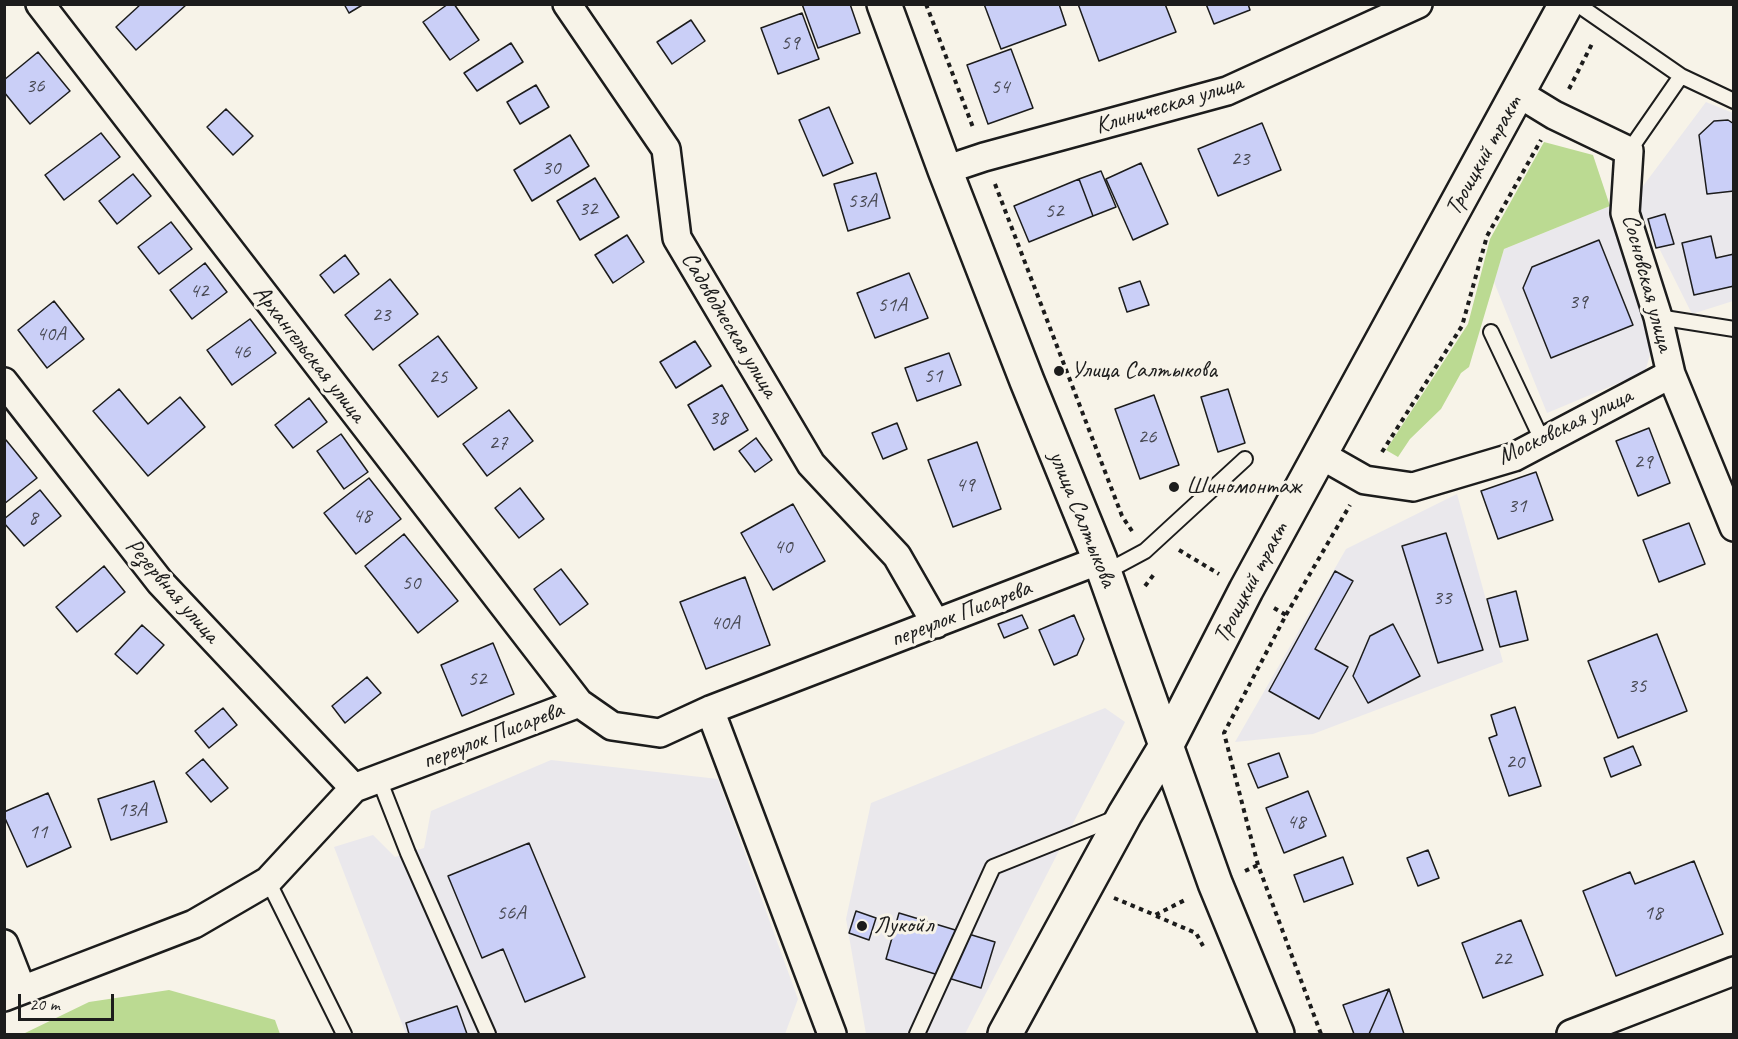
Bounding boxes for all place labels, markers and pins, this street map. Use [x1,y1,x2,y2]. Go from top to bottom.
place label: Улица Салтыкова [1071,357,1217,385]
marker: Улица Салтыкова [1052,364,1066,378]
place label: Шиномонтаж [1186,473,1301,501]
marker: Шиномонтаж [1167,480,1181,494]
place label: Лукойл [874,912,933,940]
marker: Лукойл [855,919,869,933]

